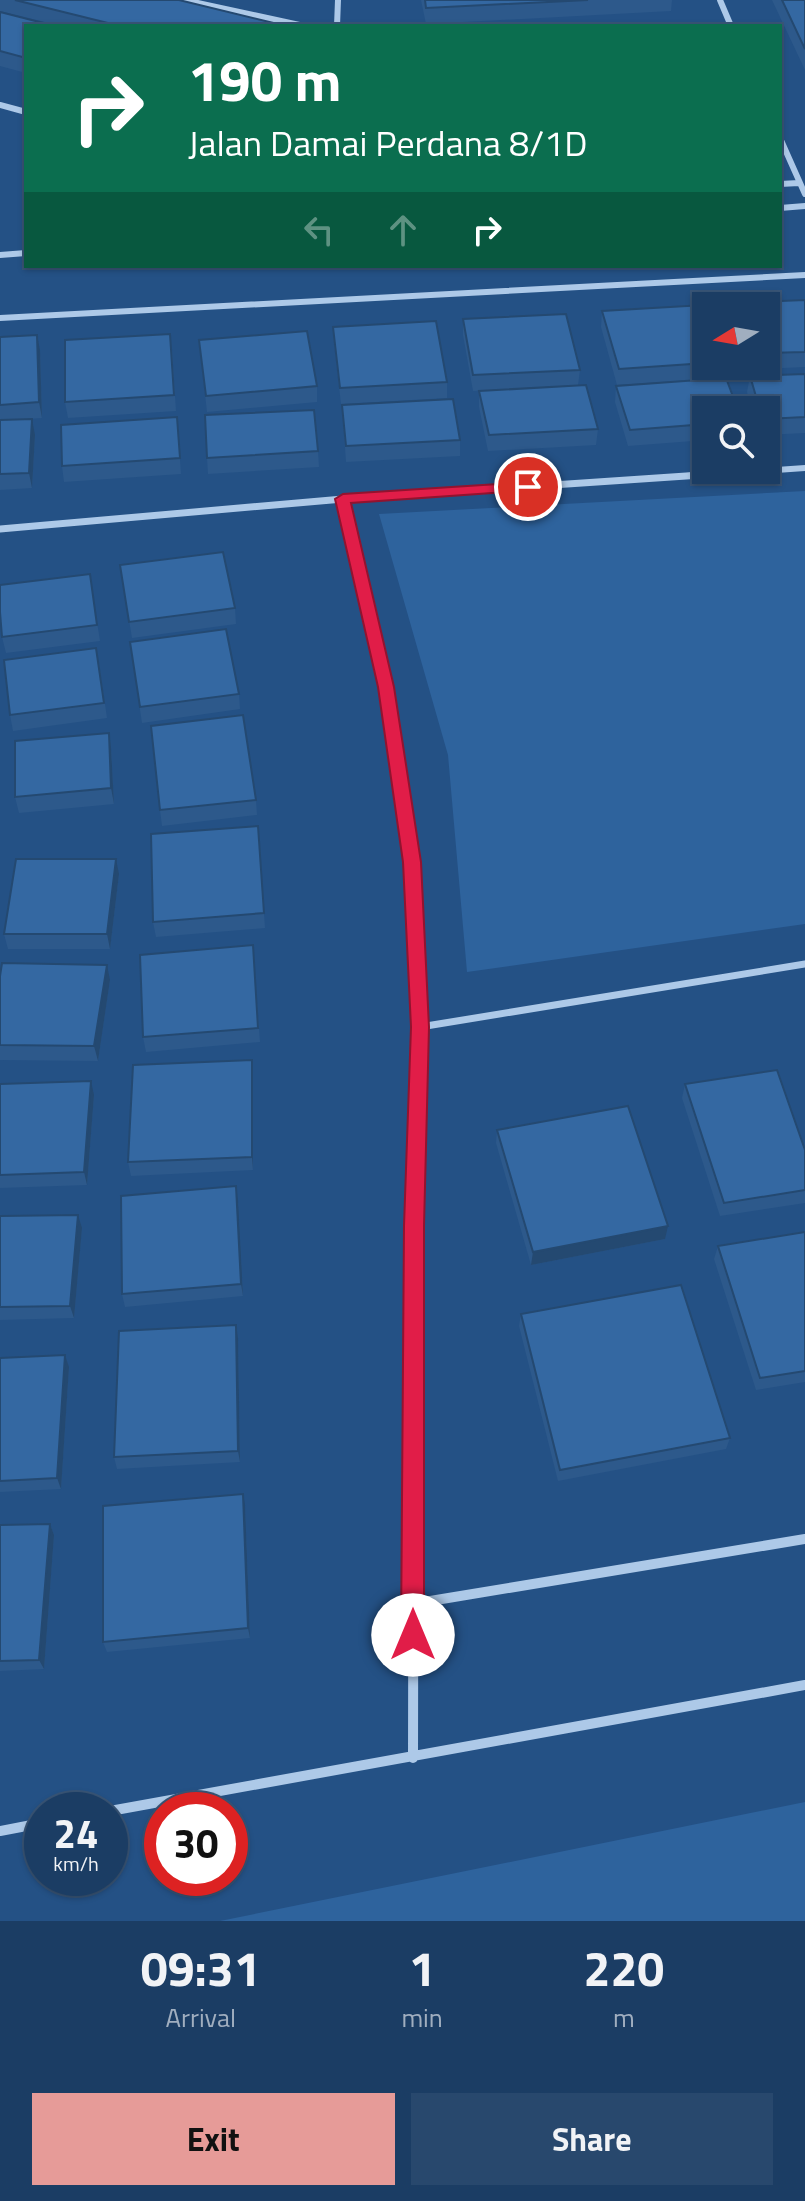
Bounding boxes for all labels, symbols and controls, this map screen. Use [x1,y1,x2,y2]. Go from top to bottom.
text: 190 m [188,38,341,123]
icon: right [56,56,160,160]
text: Jalan Damai Perdana 8/1D [188,115,587,170]
icon: left [297,208,341,252]
icon: ahead [381,208,425,252]
icon: right [465,208,509,252]
north arrow [692,292,780,380]
map controls [692,292,780,484]
button: search [692,396,780,484]
pin [494,453,562,521]
icon: arrive [506,465,550,509]
position arrow [371,1593,455,1677]
speed limit sign: 30 [144,1792,248,1896]
text: 24 [54,1803,98,1864]
text: km/h [53,1848,99,1879]
text: 09:31 [141,1932,261,2005]
text: 1 [409,1932,436,2005]
text: 220 [584,1932,664,2005]
text: Arrival [165,1998,236,2037]
text: min [401,1998,443,2037]
text: m [613,1998,635,2037]
button: Exit [32,2093,395,2185]
button: Share [411,2093,773,2185]

